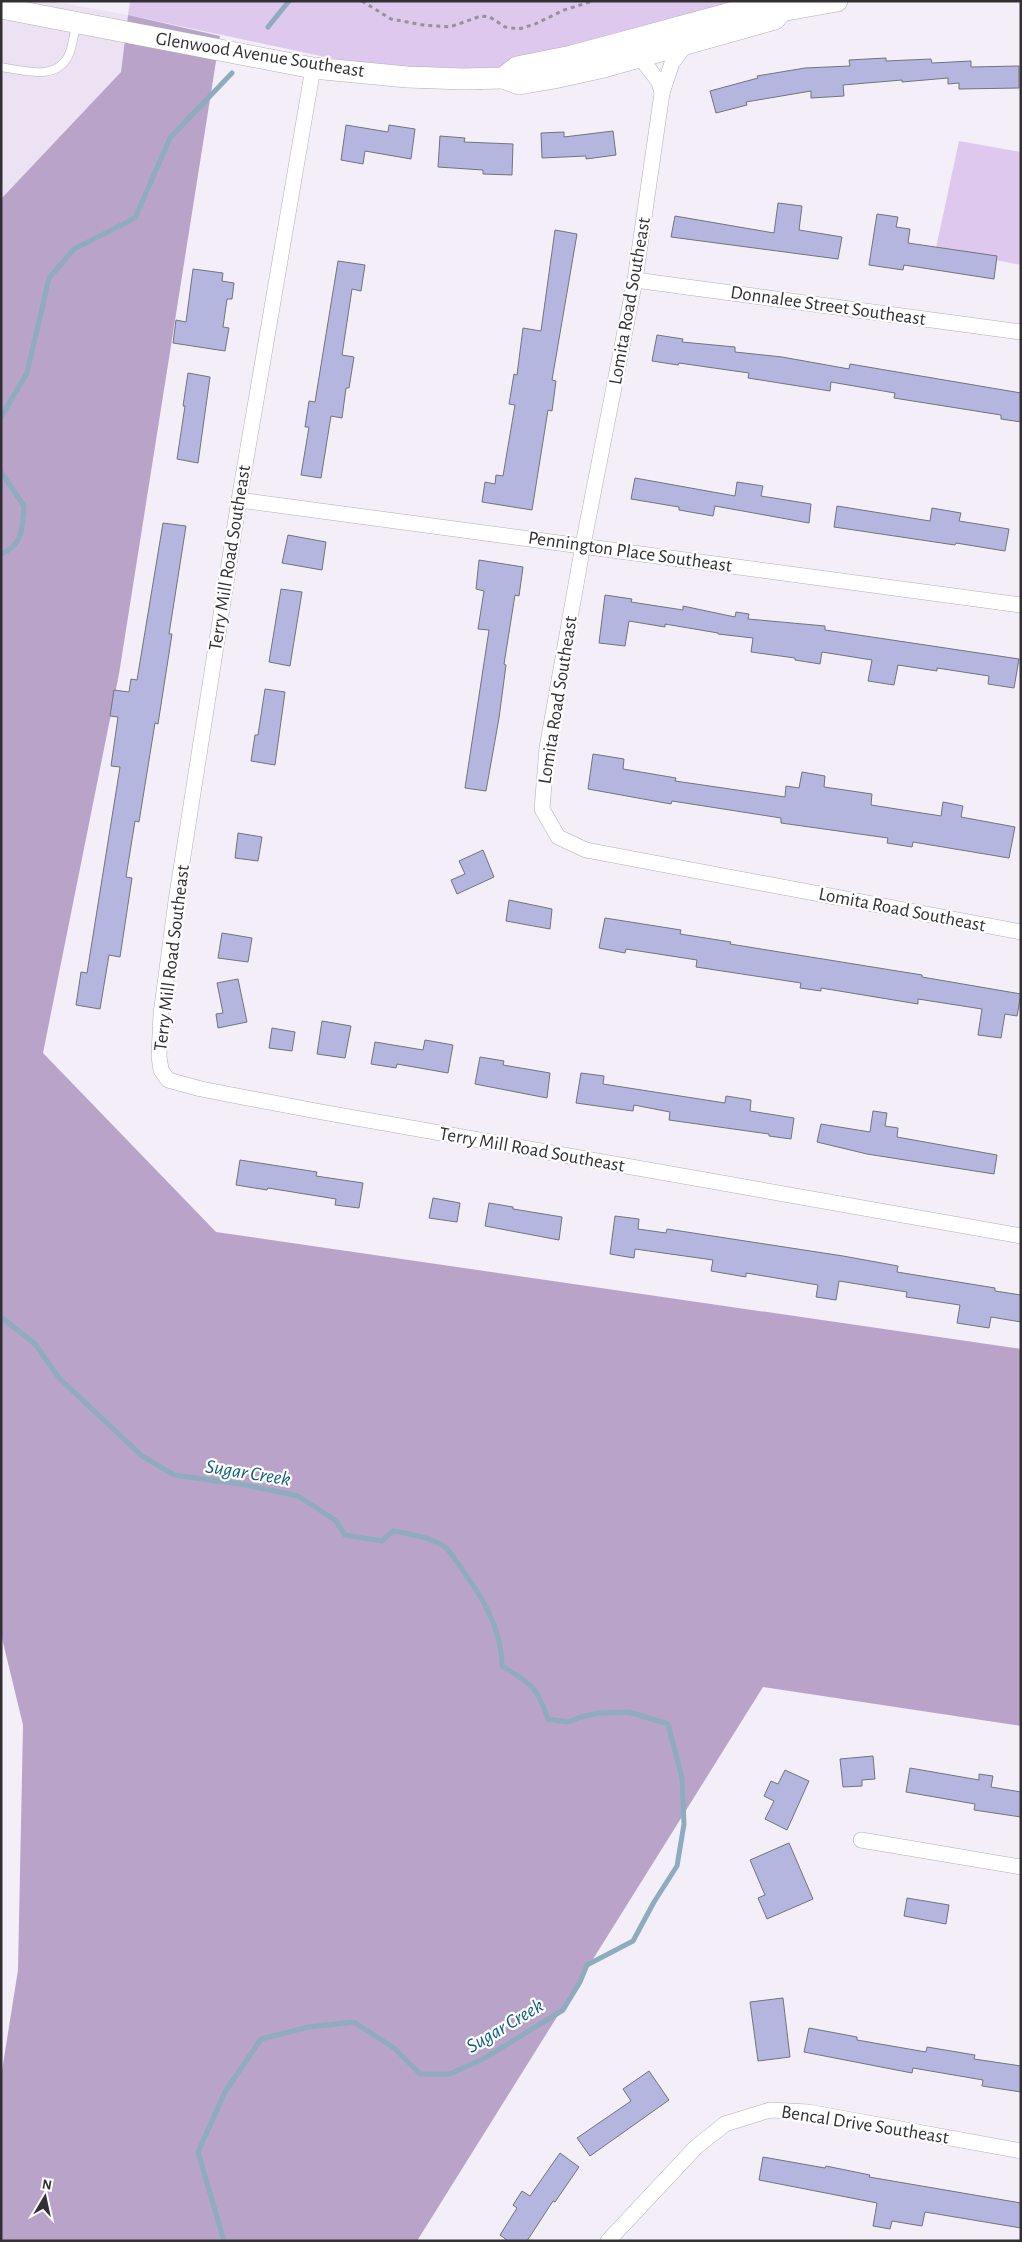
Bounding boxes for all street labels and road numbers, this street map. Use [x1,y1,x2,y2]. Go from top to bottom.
street label: Glenwood Avenue Southeast [154,29,366,81]
street label: Lomita Road Southeast [606,216,654,386]
street label: Donnalee Street Southeast [729,283,927,329]
street label: Terry Mill Road Southeast [206,464,254,652]
street label: Pennington Place Southeast [527,528,733,576]
street label: Lomita Road Southeast [535,615,581,785]
street label: Terry Mill Road Southeast [151,864,193,1052]
street label: Lomita Road Southeast [817,884,987,936]
street label: Terry Mill Road Southeast [438,1124,626,1176]
street label: Bencal Drive Southeast [780,2102,950,2148]

